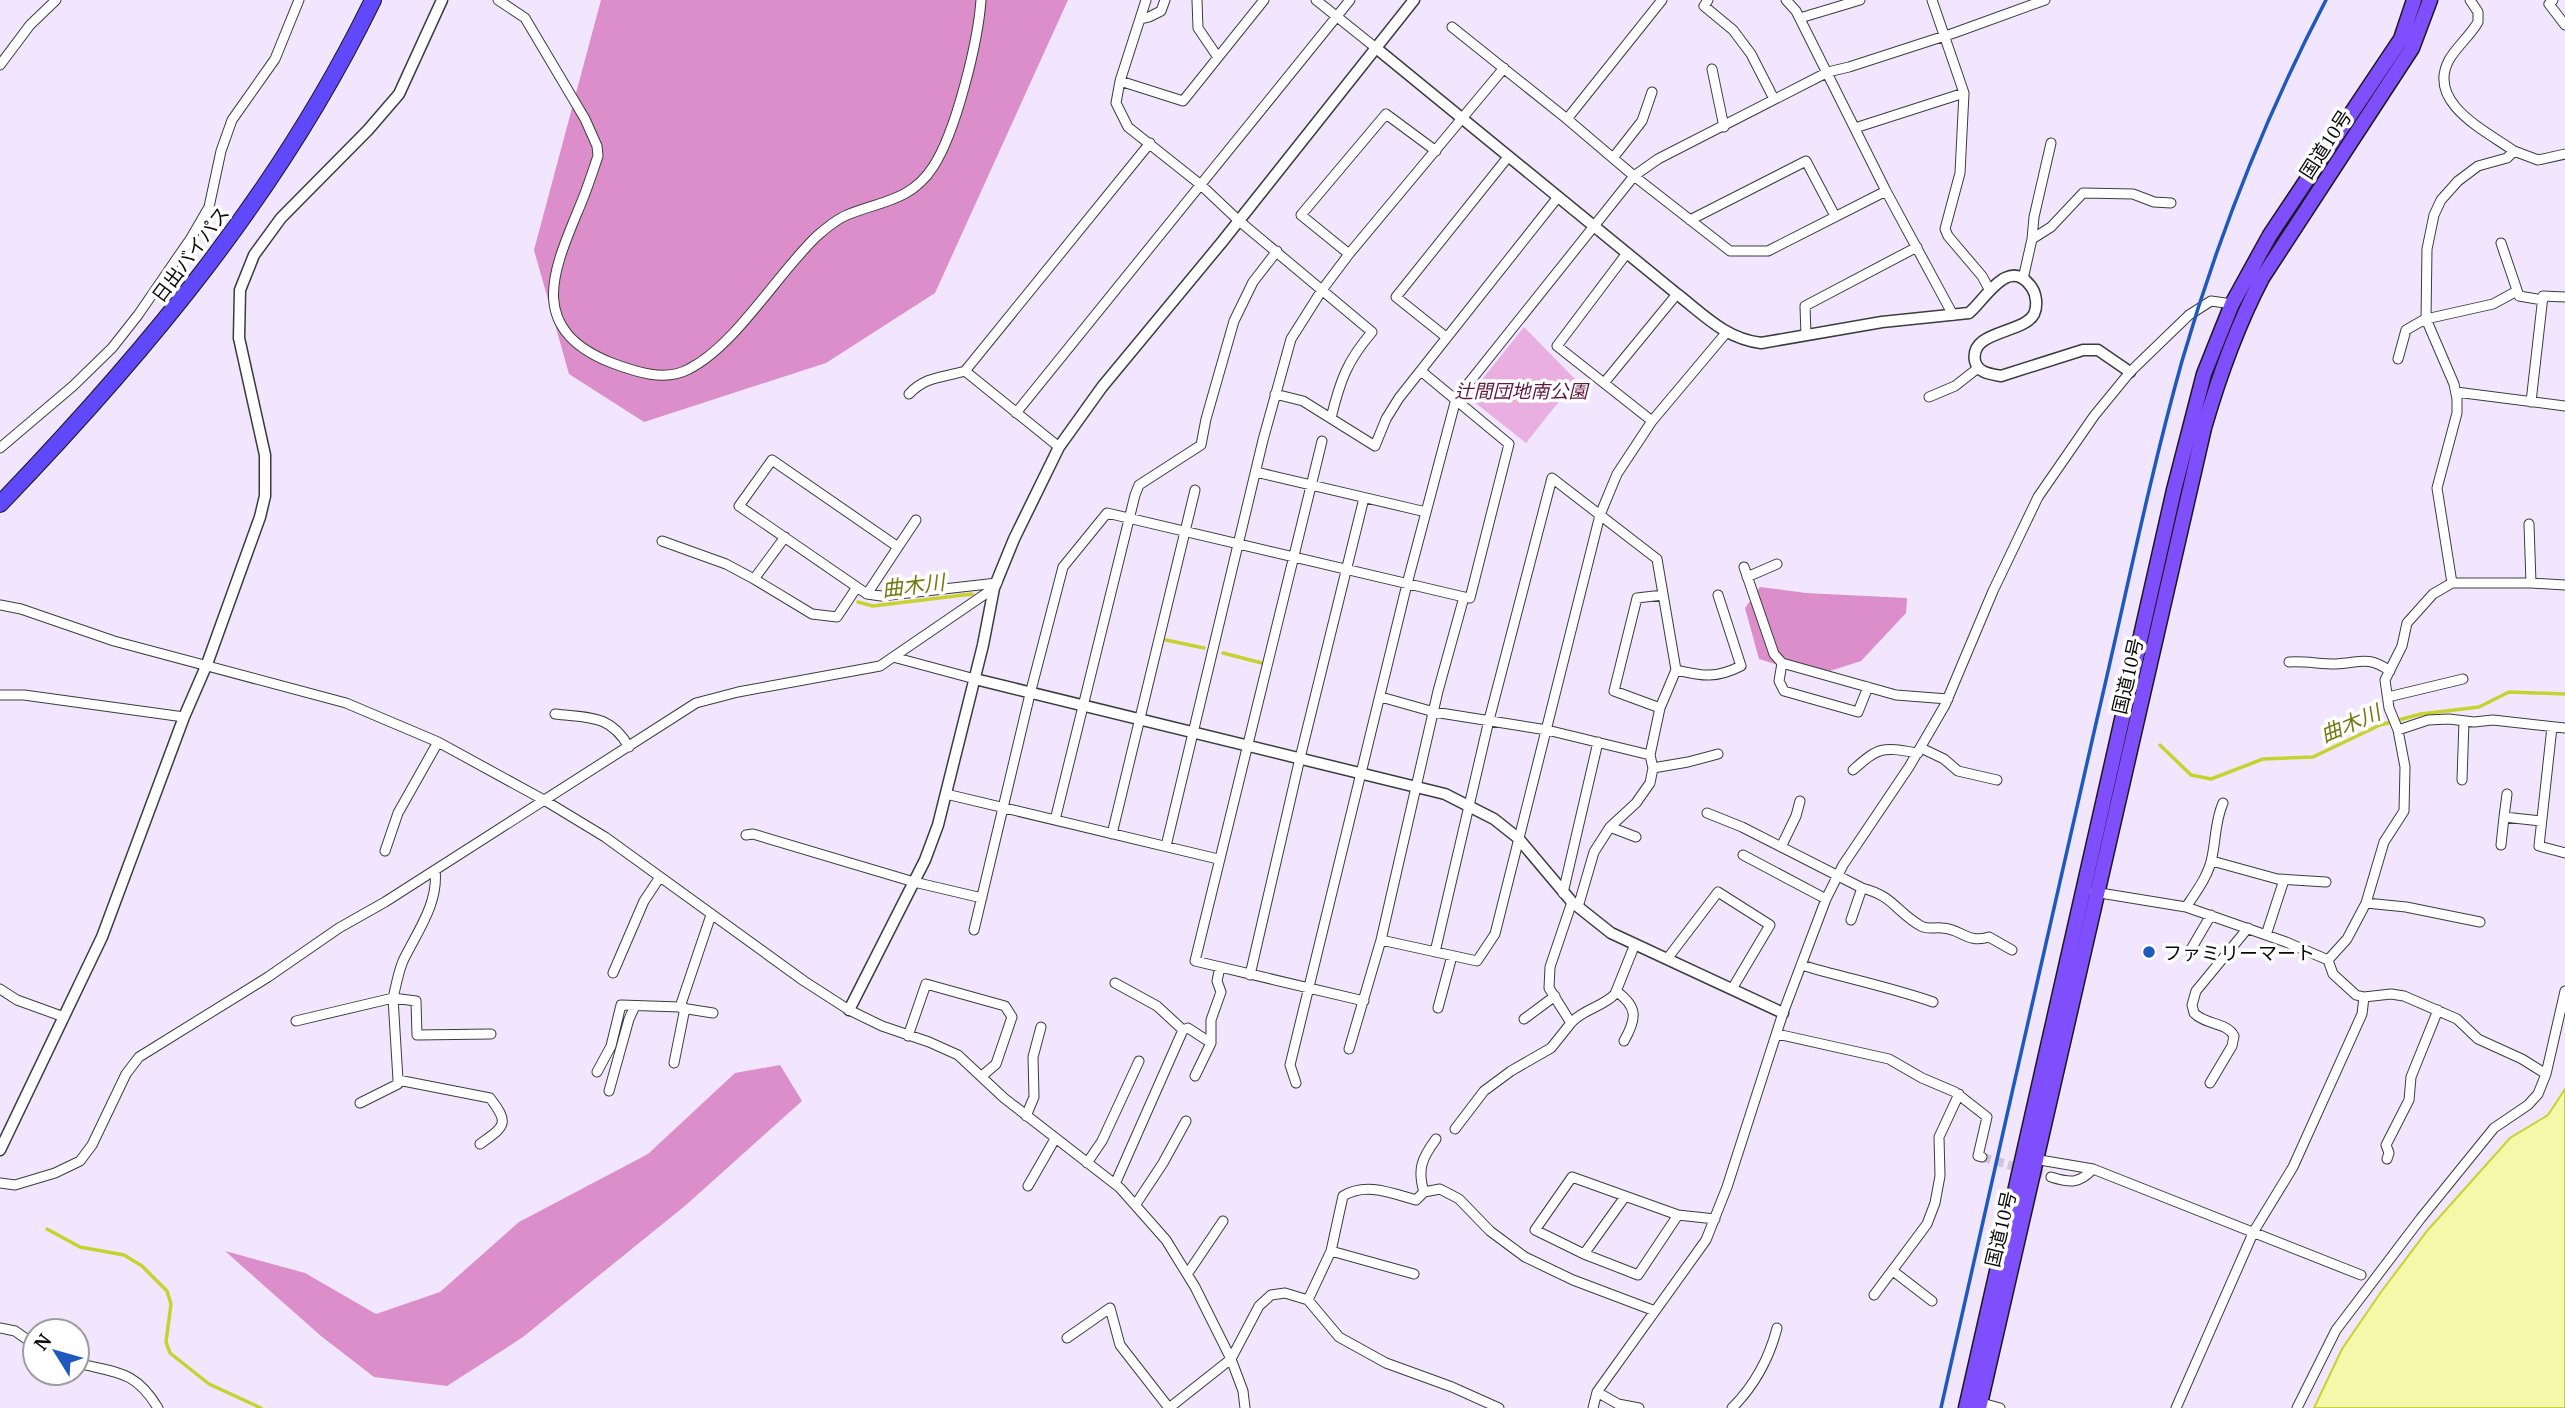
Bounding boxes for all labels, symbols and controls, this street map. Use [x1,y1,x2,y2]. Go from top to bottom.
street label: 国道10号 [2293,105,2357,183]
street label: 日出バイパス [146,201,234,307]
park label: 辻間団地南公園 [1454,378,1590,403]
water label: 曲木川 [880,567,948,603]
street label: 国道10号 [2106,636,2148,716]
water label: 曲木川 [2316,697,2386,748]
place label: ファミリーマート [2163,940,2315,965]
marker: ファミリーマート [2141,944,2157,960]
street label: 国道10号 [1979,1189,2021,1269]
north arrow [21,1317,91,1387]
text: N [28,1328,57,1355]

